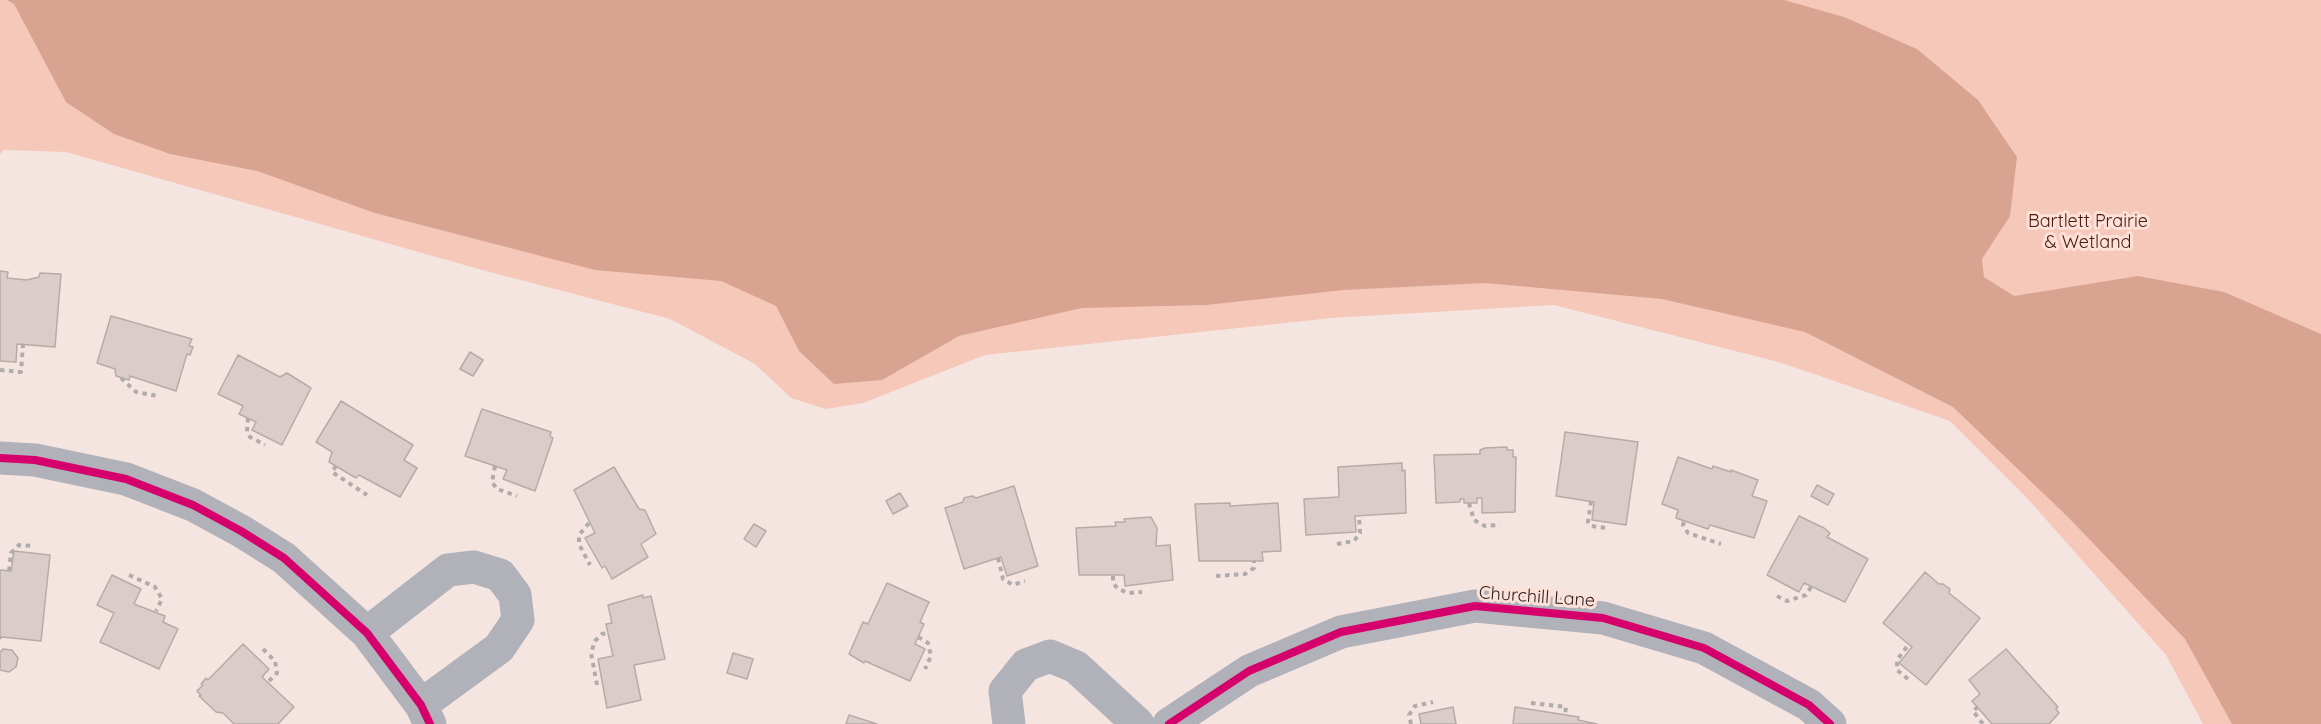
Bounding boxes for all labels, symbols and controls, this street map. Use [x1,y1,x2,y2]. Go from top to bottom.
park label: Bartlett Prairie & Wetland [2028,211,2148,254]
street label: Churchill Lane [1478,582,1596,612]

